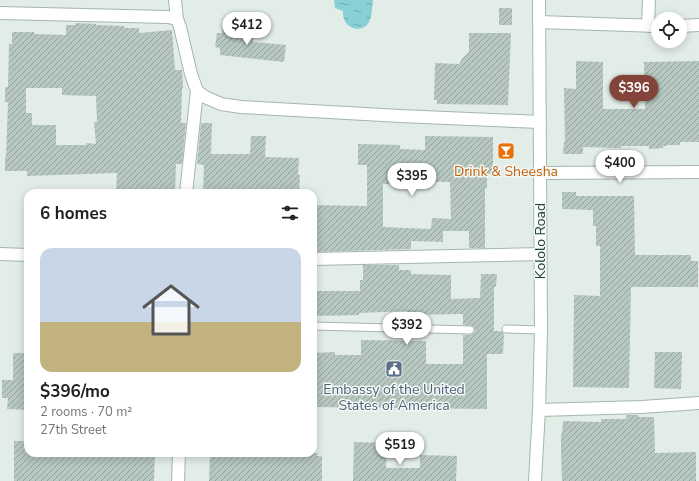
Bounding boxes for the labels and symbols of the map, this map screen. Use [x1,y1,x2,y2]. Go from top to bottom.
pin: $412 [223,12,271,46]
pin: $396 [610,75,658,109]
bar icon: Drink & Sheesha [496,141,516,161]
pin: $400 [596,150,644,184]
place label: Drink & Sheesha [454,162,558,181]
pin: $395 [388,163,436,197]
street label: Kololo Road [531,203,550,279]
pin: $392 [383,312,431,346]
public building icon: Embassy of the United States of America [384,359,404,379]
place label: Embassy of the United States of America [323,380,465,415]
pin: $519 [376,432,424,466]

